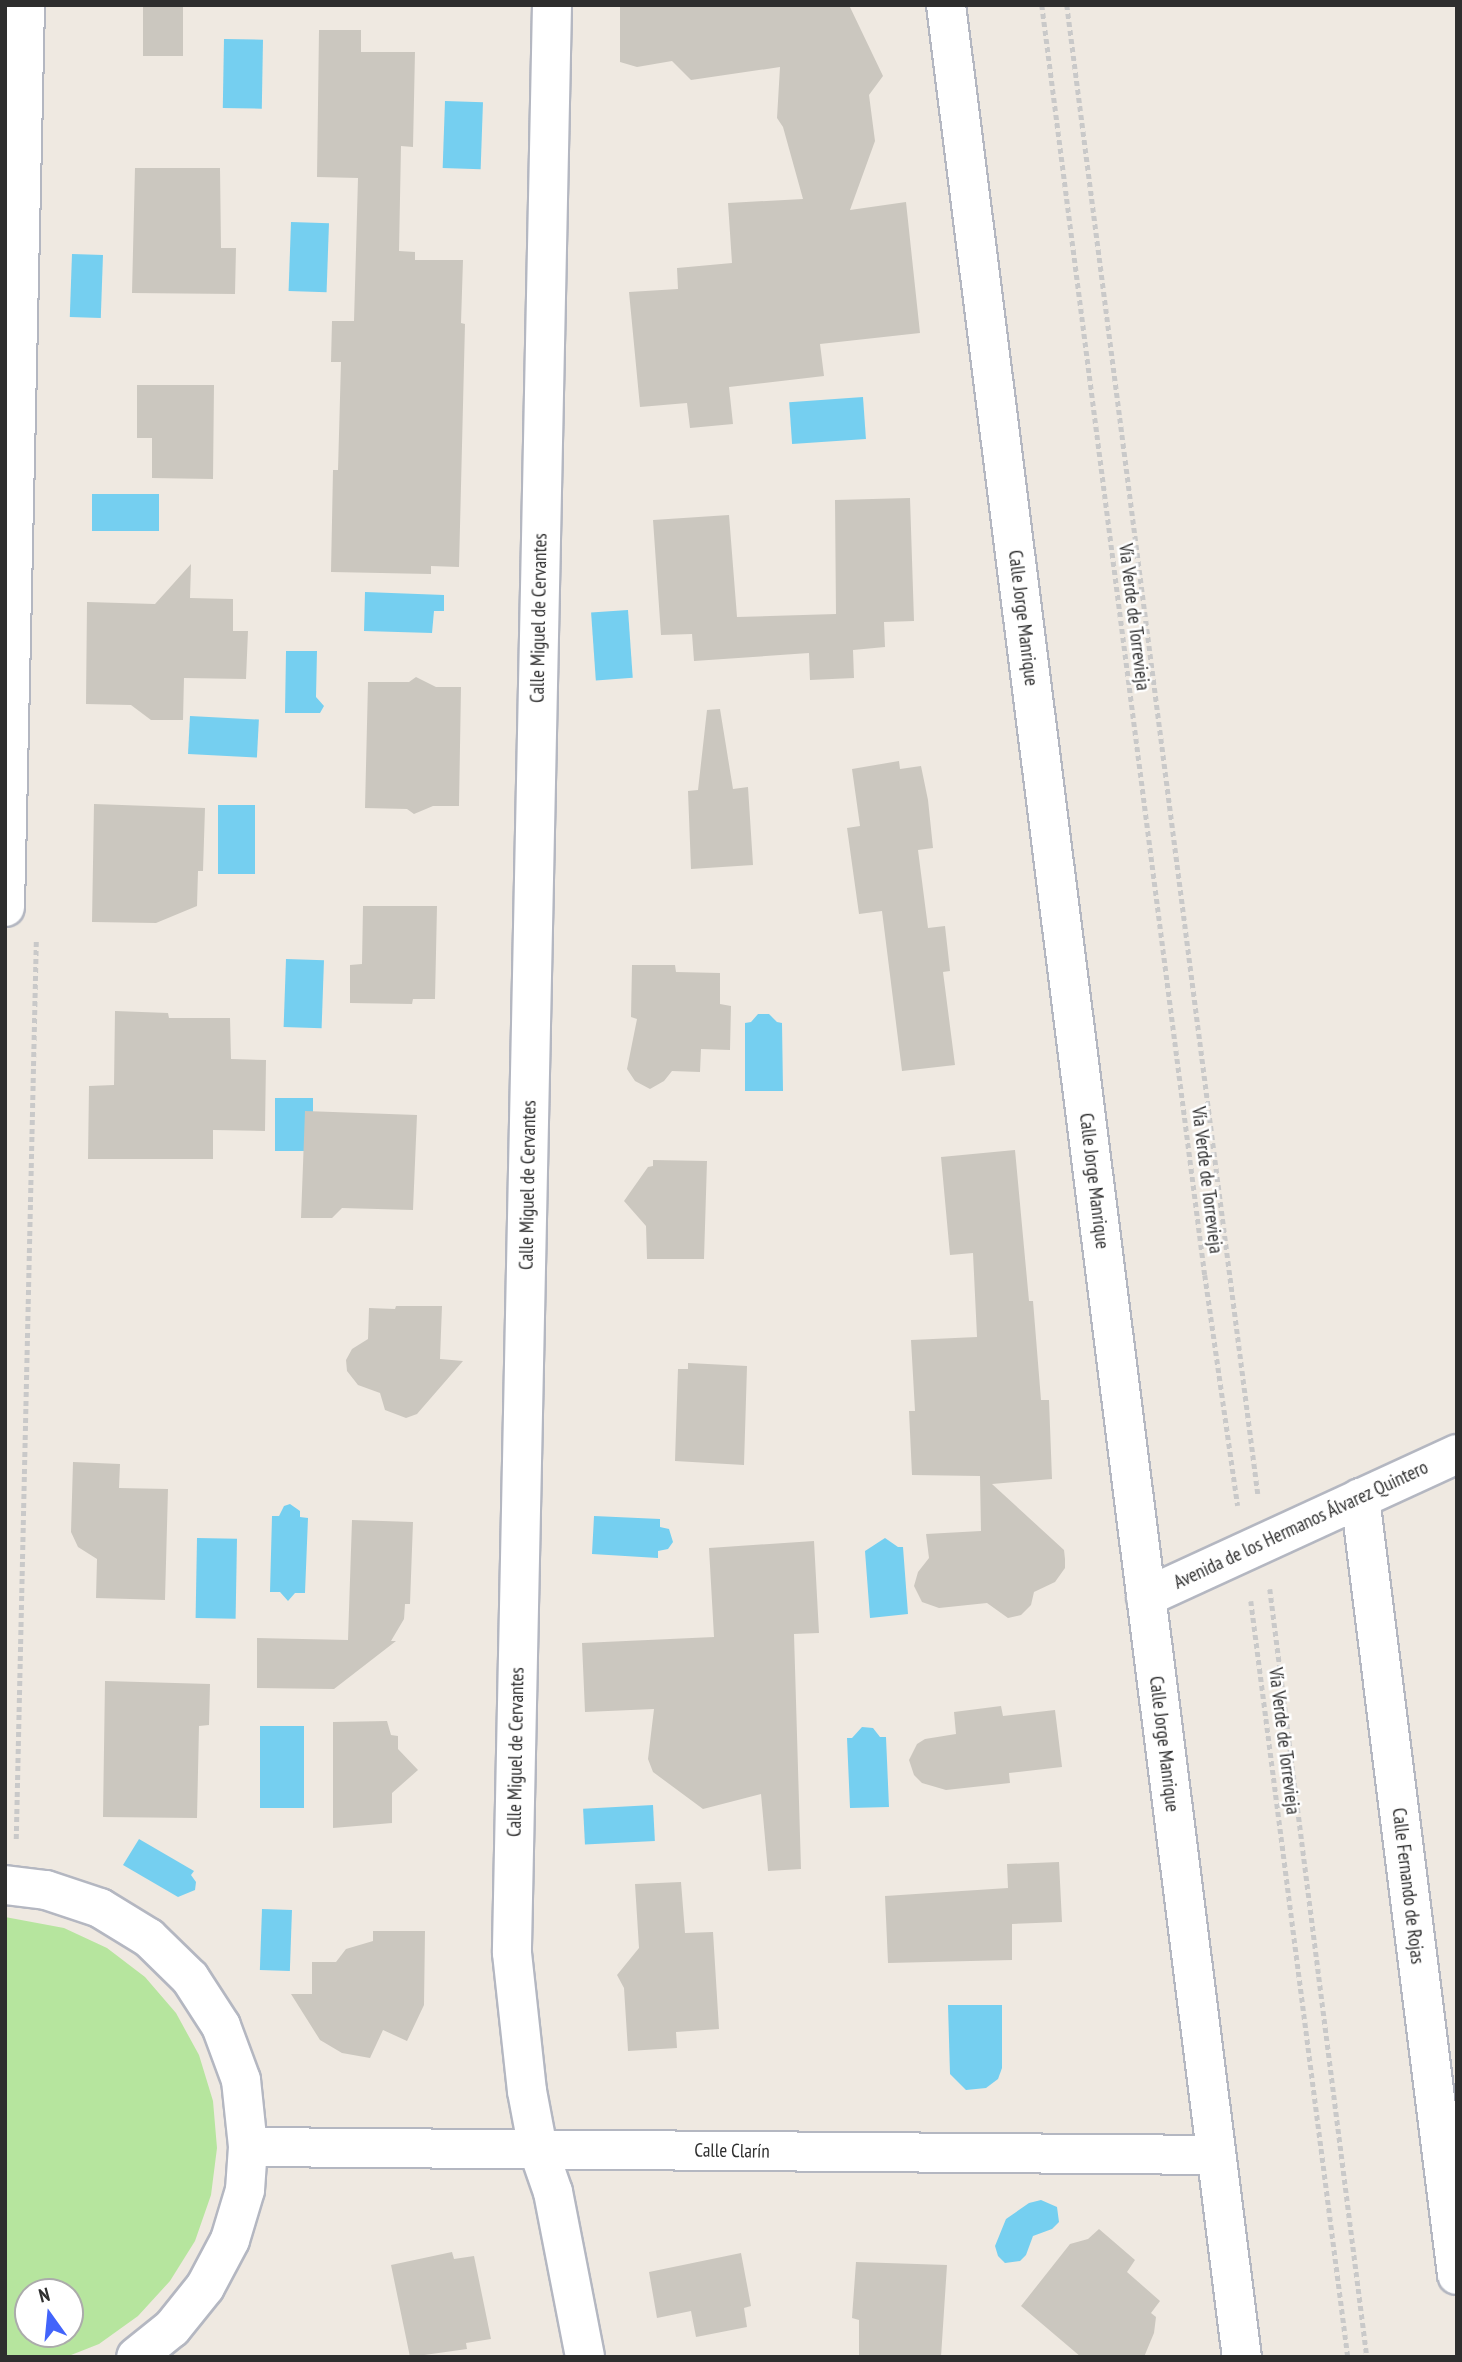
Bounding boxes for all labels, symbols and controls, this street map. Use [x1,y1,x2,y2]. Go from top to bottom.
street label: Calle Miguel de Cervantes [526,533,552,703]
street label: Vía Verde de Torrevieja [1114,542,1154,692]
street label: Calle Jorge Manrique [1003,549,1043,687]
street label: Calle Miguel de Cervantes [515,1100,541,1270]
street label: Vía Verde de Torrevieja [1187,1105,1227,1255]
street label: Calle Jorge Manrique [1074,1112,1114,1250]
street label: Avenida de los Hermanos Álvarez Quintero [1170,1456,1432,1594]
street label: Vía Verde de Torrevieja [1264,1666,1304,1816]
street label: Calle Miguel de Cervantes [503,1667,529,1837]
street label: Calle Jorge Manrique [1144,1675,1184,1813]
street label: Calle Fernando de Rojas [1387,1807,1429,1965]
street label: Calle Clarín [694,2139,770,2163]
north arrow [14,2278,84,2348]
text: N [36,2282,52,2308]

